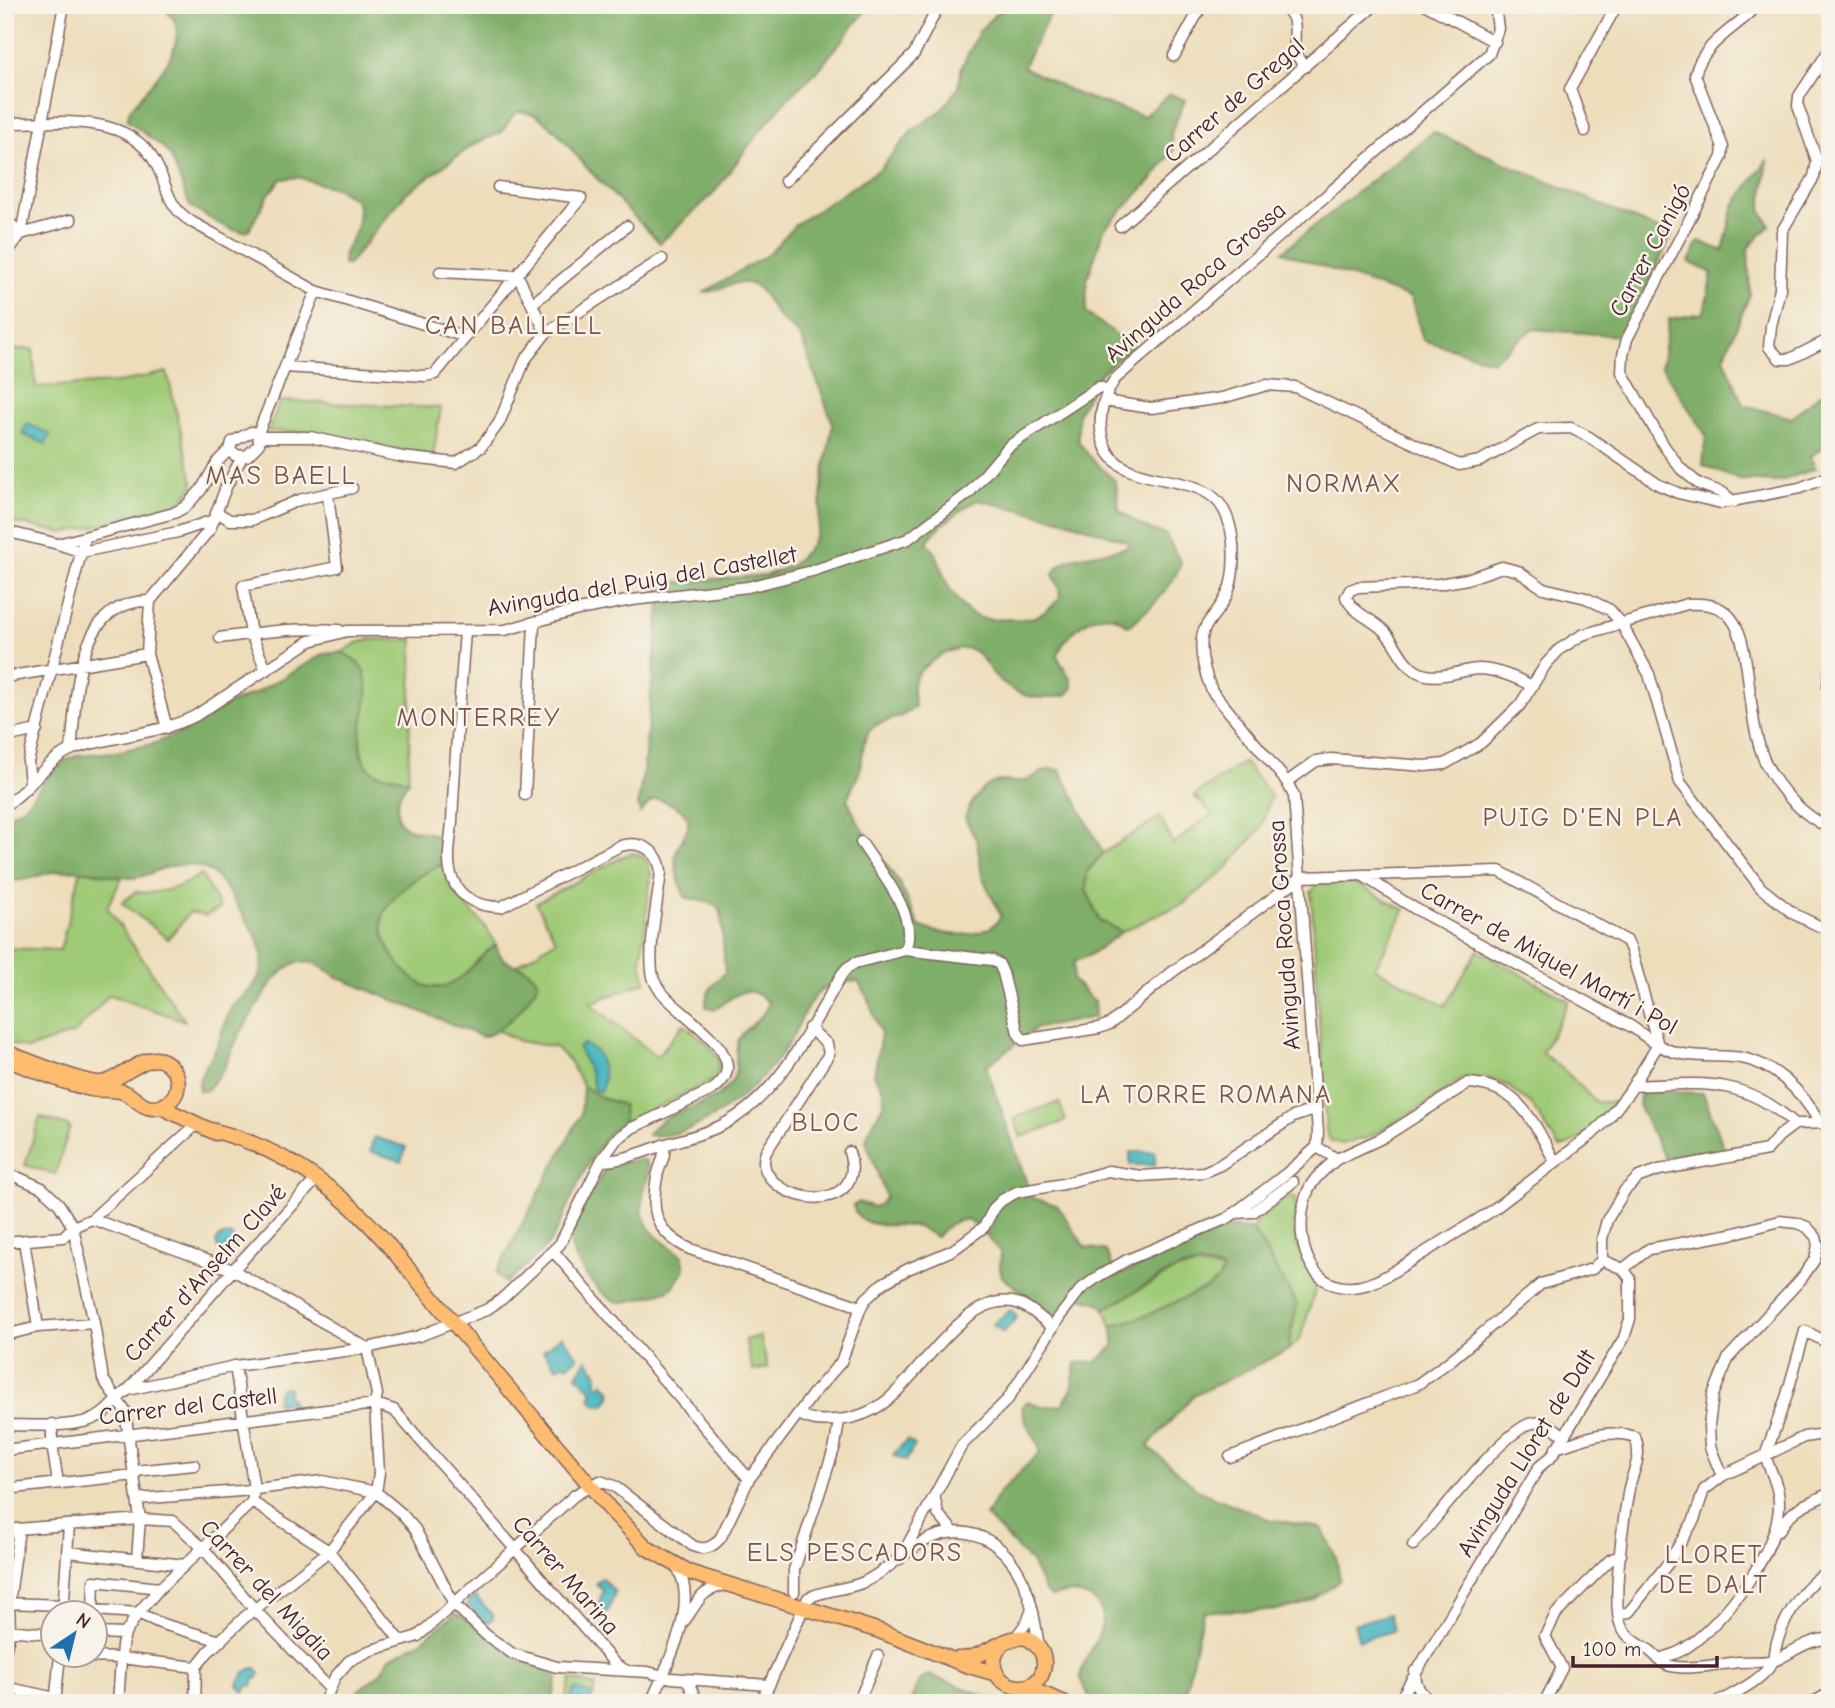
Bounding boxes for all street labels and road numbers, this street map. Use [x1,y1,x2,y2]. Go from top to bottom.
street label: Carrer de Gregal [1158,31,1310,169]
street label: Carrer Canigó [1603,179,1697,321]
street label: Avinguda Roca Grossa [1099,196,1291,368]
street label: Avinguda del Puig del Castellet [485,540,800,622]
street label: Avinguda Roca Grossa [1262,819,1306,1051]
street label: Carrer de Miquel Martí i Pol [1415,876,1683,1040]
street label: Carrer d'Anselm Clavé [118,1179,292,1367]
street label: Avinguda Lloret de Dalt [1451,1343,1602,1562]
street label: Carrer del Castell [97,1381,279,1431]
street label: Carrer Marina [507,1510,625,1640]
street label: Carrer del Migdia [195,1514,339,1666]

